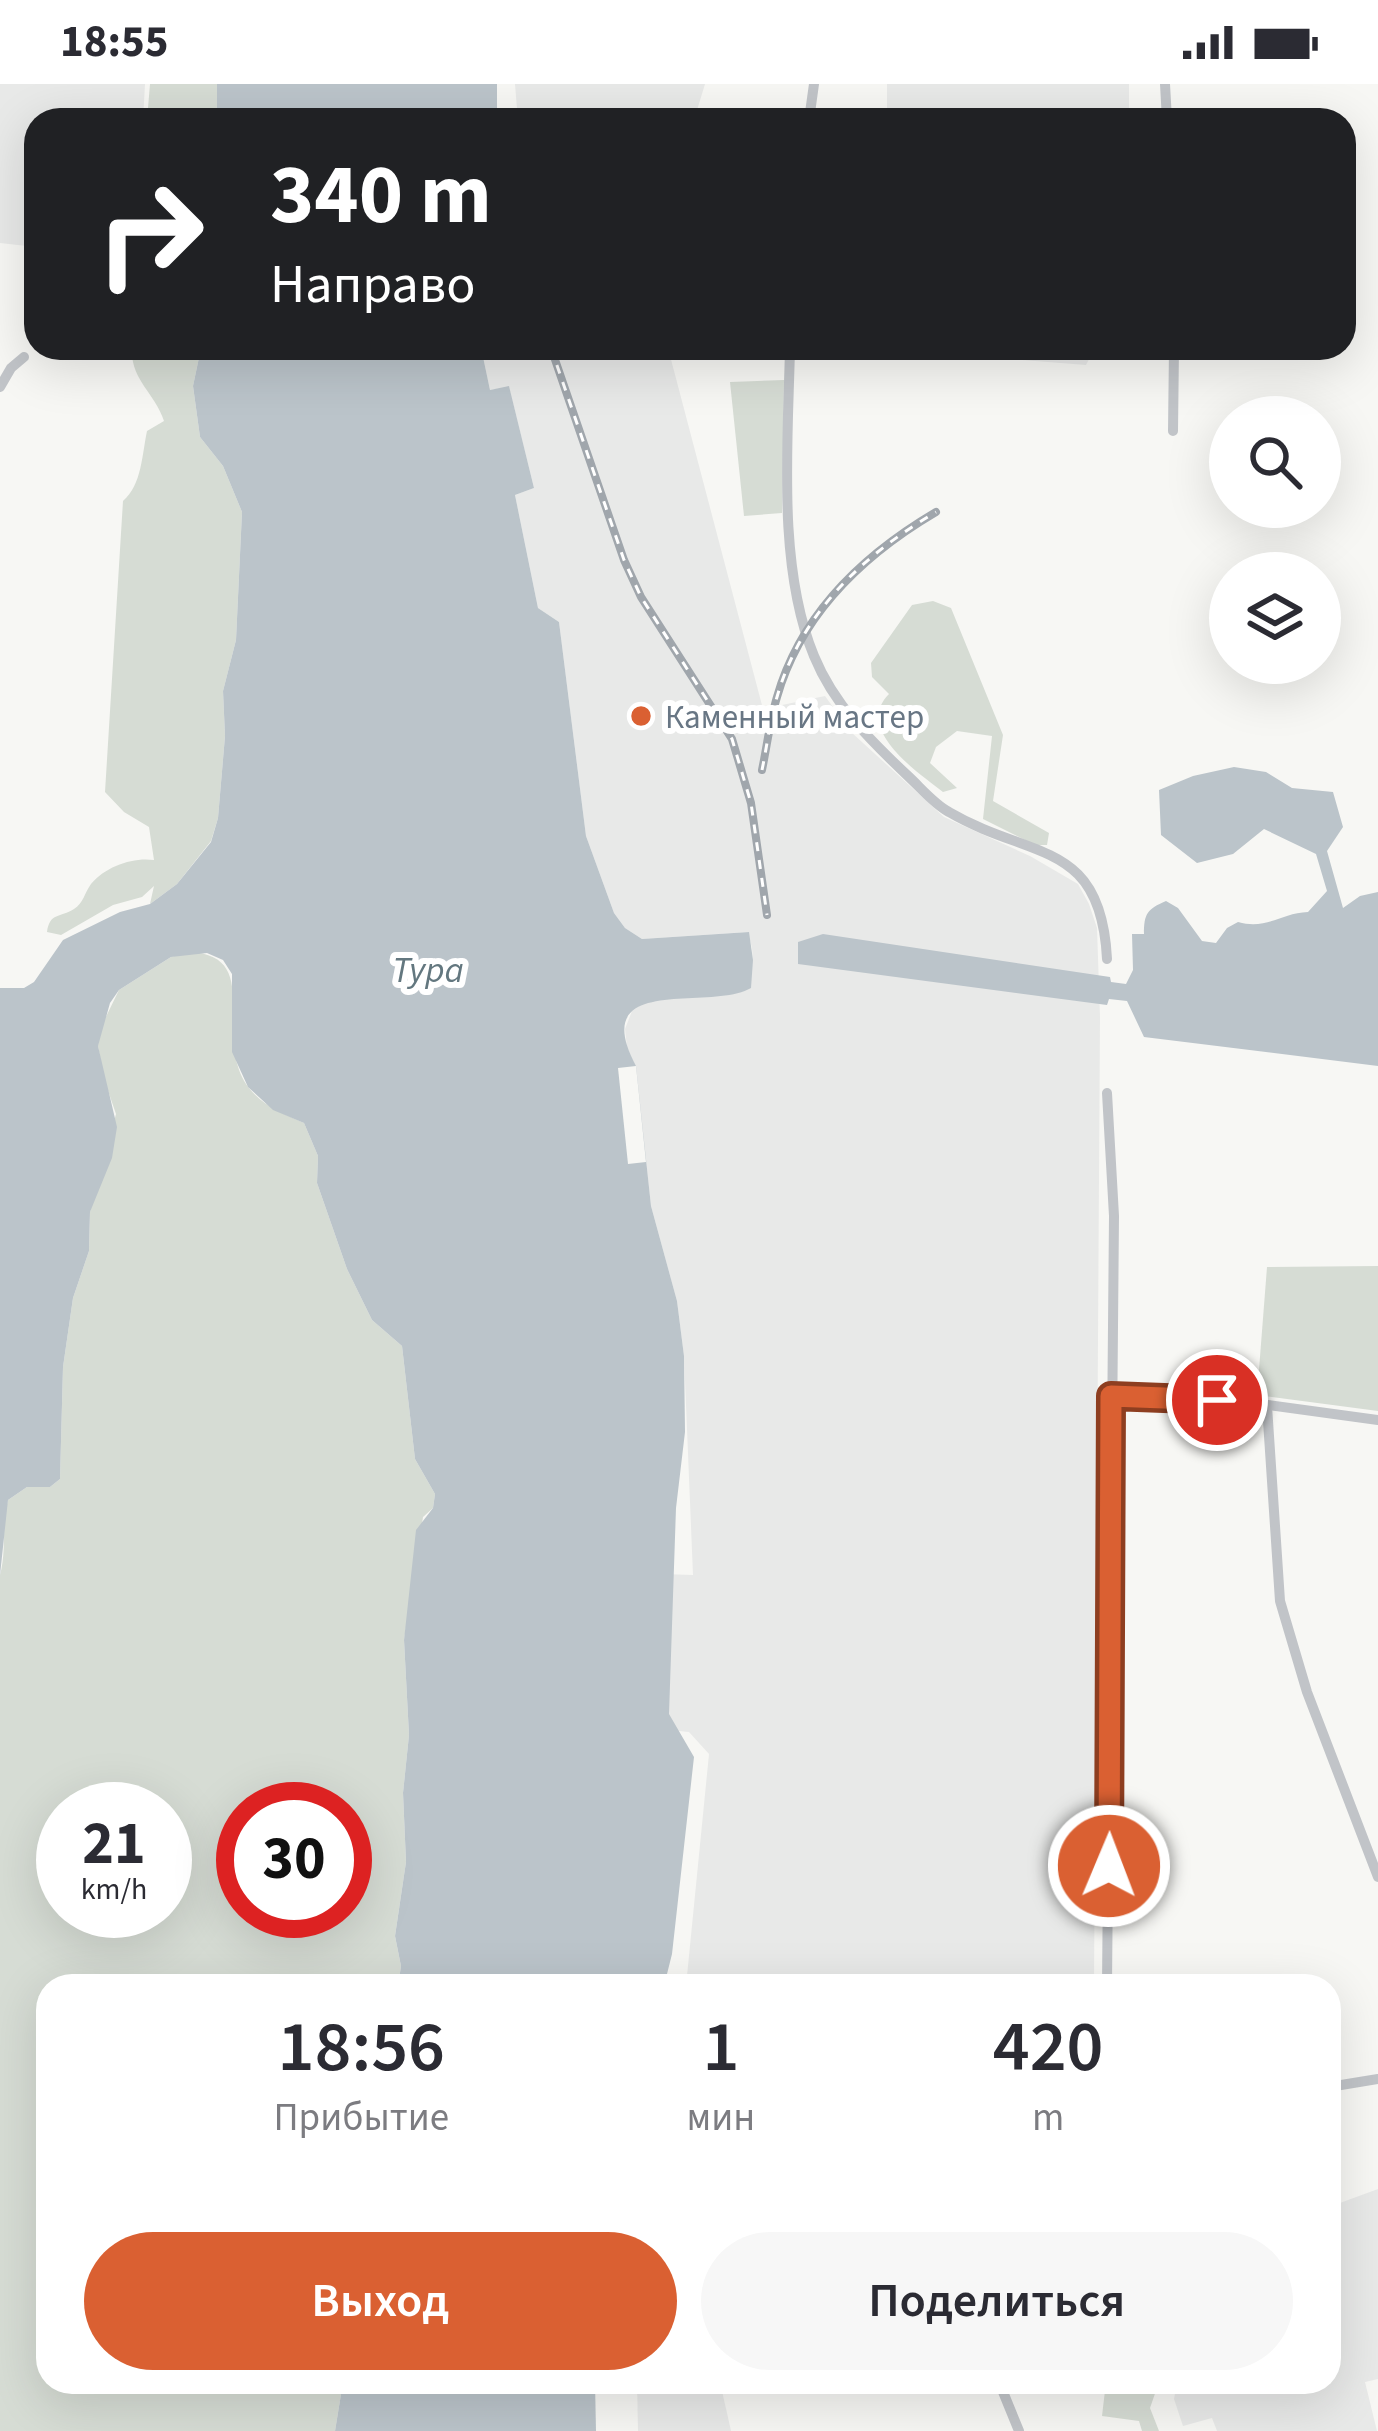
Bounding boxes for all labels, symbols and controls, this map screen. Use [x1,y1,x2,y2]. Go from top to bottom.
text: 18:55 [60,10,169,74]
text: 340 m [270,136,492,256]
icon: right [72,156,228,312]
text: Направо [270,247,475,324]
map controls [1209,396,1341,684]
button: search [1209,396,1341,528]
button: layers [1209,552,1341,684]
place label: Каменный мастер [665,694,924,741]
marker: Каменный мастер [628,703,654,729]
water label: Тура [392,945,464,996]
pin [1166,1349,1268,1451]
icon: arrive [1184,1367,1250,1433]
speed limit sign: 30 [216,1782,372,1938]
text: 21 [82,1802,146,1887]
position arrow [1046,1803,1172,1929]
text: km/h [81,1868,147,1911]
text: 18:56 [278,1996,445,2099]
text: 1 [702,1996,739,2099]
text: 420 [993,1996,1104,2099]
text: Прибытие [273,2090,449,2146]
text: мин [687,2090,755,2146]
text: m [1032,2090,1064,2146]
button: Выход [84,2232,677,2370]
button: Поделиться [701,2232,1293,2370]

